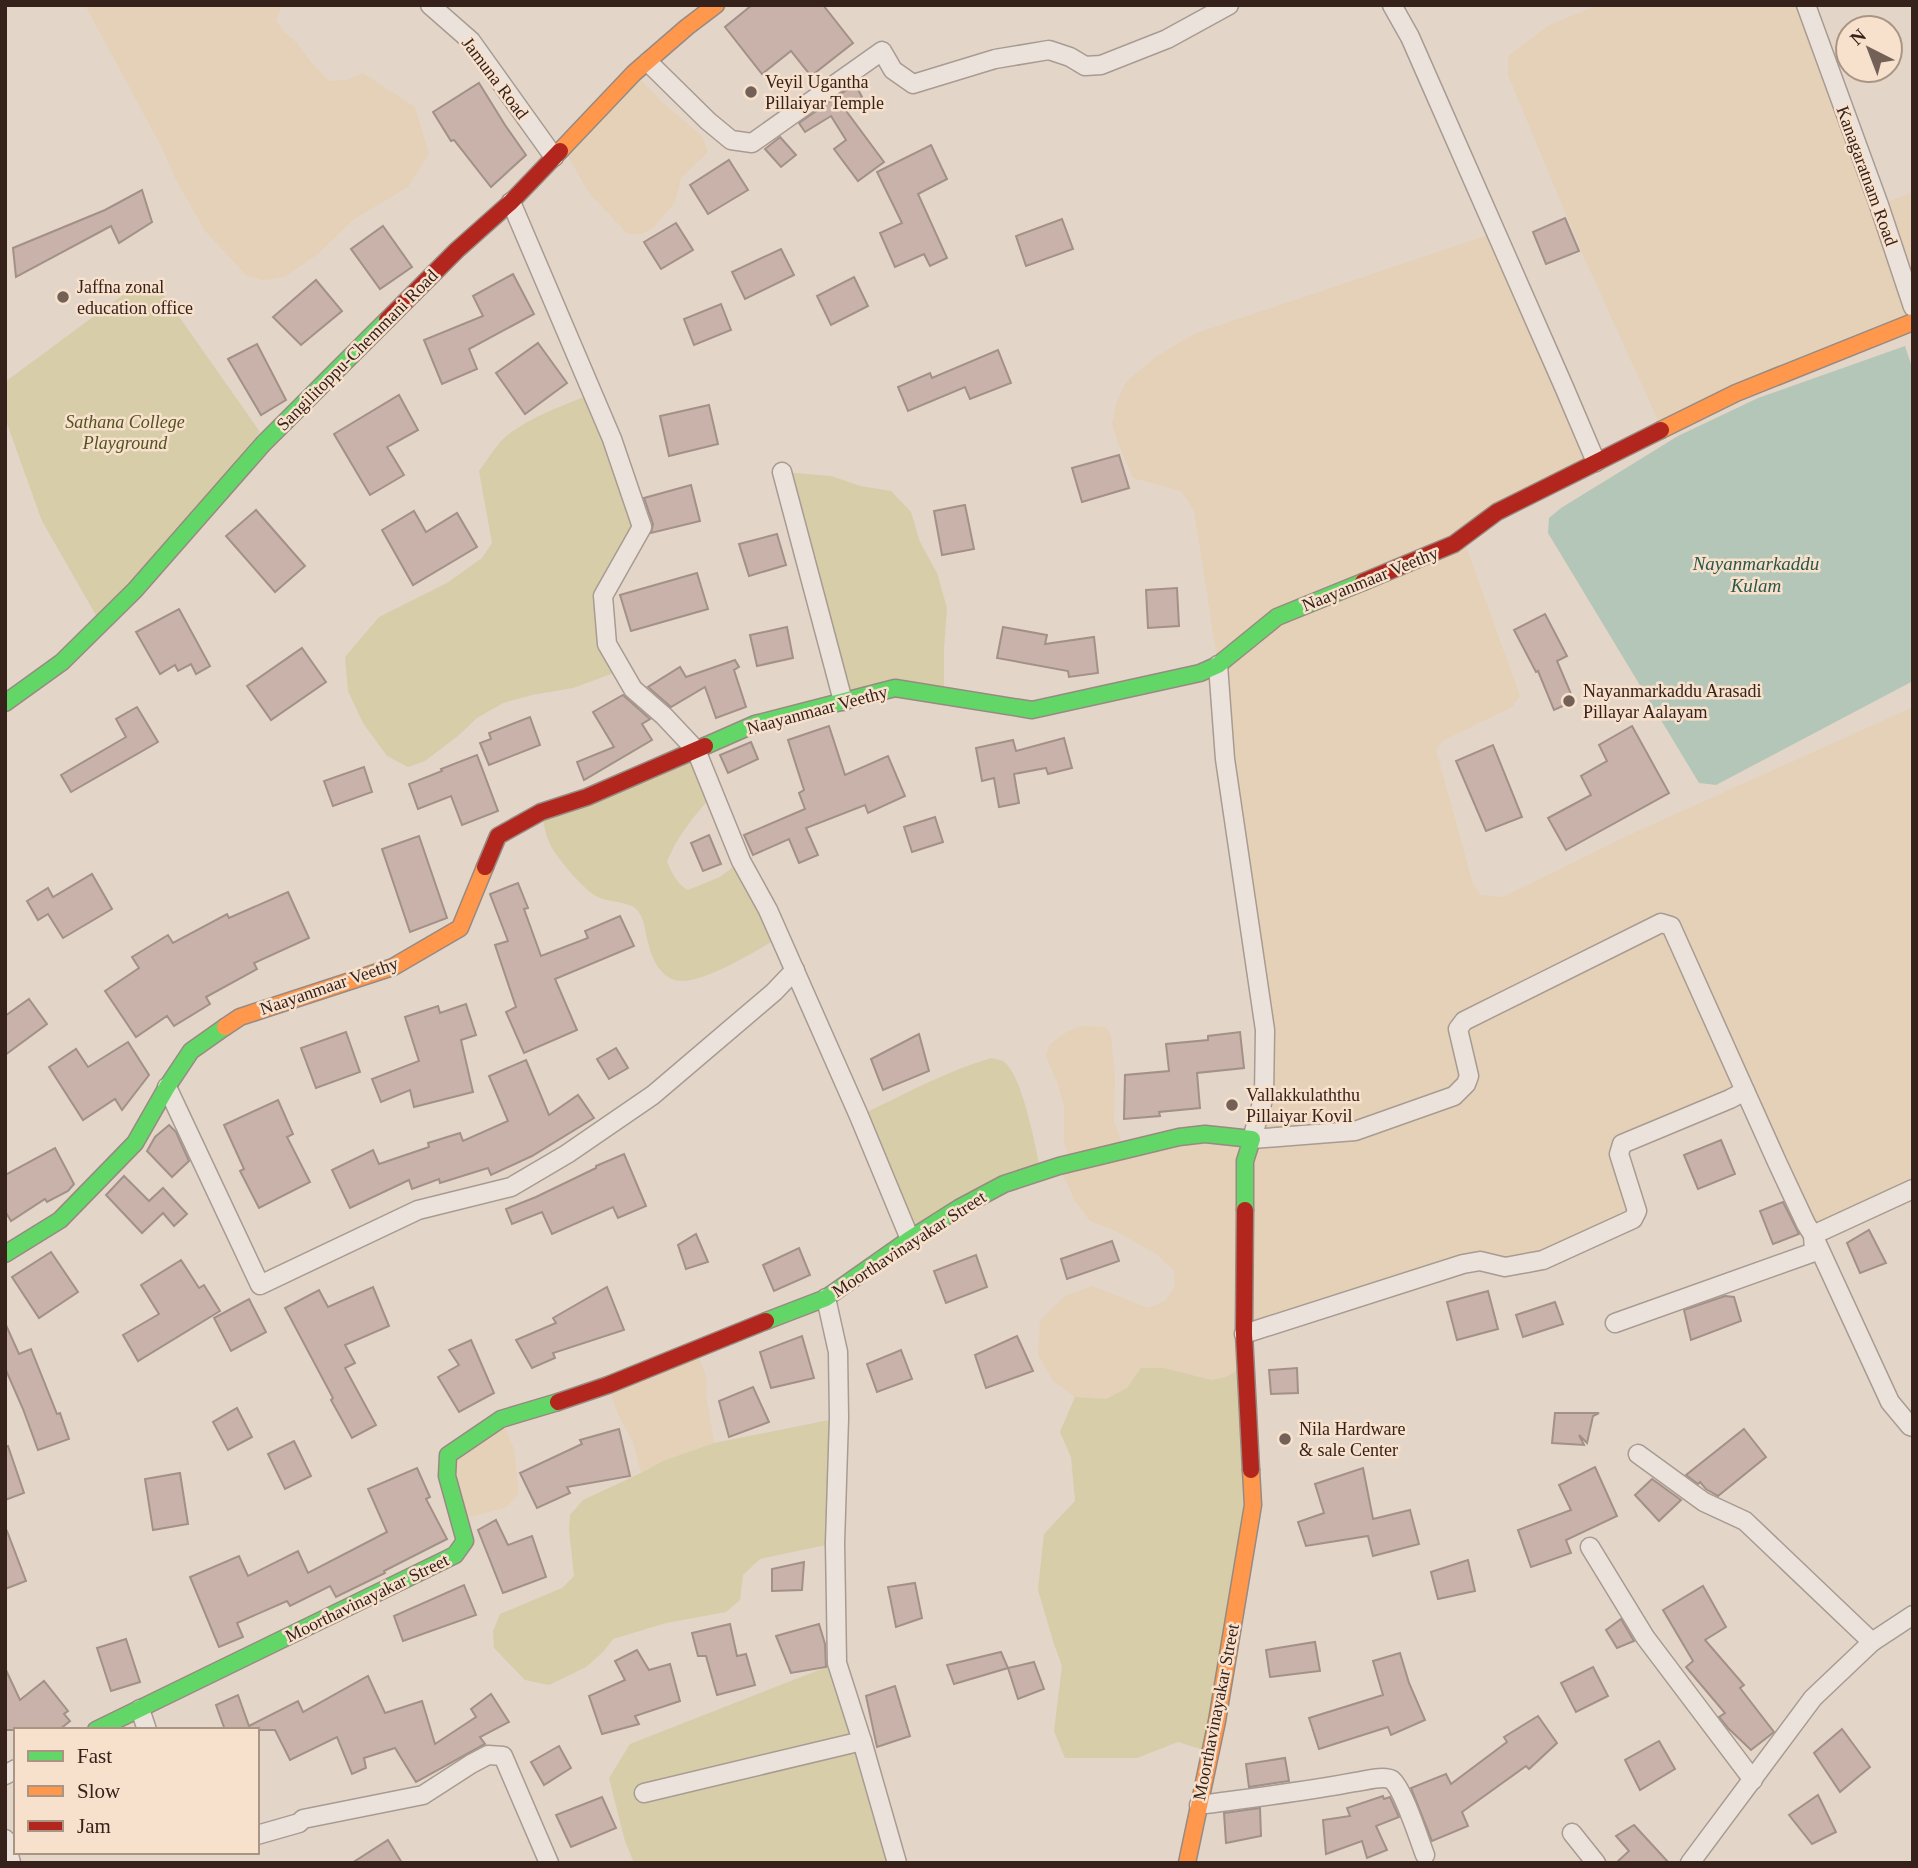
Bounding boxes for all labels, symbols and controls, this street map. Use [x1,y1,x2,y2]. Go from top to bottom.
north arrow [1834,14,1904,84]
text: N [1846,24,1870,49]
street label: Jamuna Road [458,33,532,123]
place label: Veyil Ugantha Pillaiyar Temple [765,72,884,113]
marker: Veyil Ugantha Pillaiyar Temple [743,84,759,100]
street label: Kanagaratnam Road [1832,103,1902,249]
street label: Sangilitoppu-Chemmani Road [272,265,442,435]
place label: Jaffna zonal education office [77,277,193,318]
marker: Jaffna zonal education office [55,289,71,305]
park label: Sathana College Playground [65,412,185,453]
street label: Naayanmaar Veethy [1299,543,1441,615]
water label: Nayanmarkaddu Kulam [1692,553,1819,596]
place label: Nayanmarkaddu Arasadi Pillayar Aalayam [1583,681,1761,722]
street label: Naayanmaar Veethy [744,682,890,738]
marker: Nayanmarkaddu Arasadi Pillayar Aalayam [1561,693,1577,709]
street label: Naayanmaar Veethy [257,953,401,1019]
place label: Vallakkulaththu Pillaiyar Kovil [1246,1085,1360,1126]
marker: Vallakkulaththu Pillaiyar Kovil [1224,1097,1240,1113]
street label: Moorthavinayakar Street [828,1187,990,1301]
place label: Nila Hardware & sale Center [1299,1419,1405,1460]
marker: Nila Hardware & sale Center [1277,1431,1293,1447]
street label: Moorthavinayakar Street [282,1550,452,1646]
street label: Moorthavinayakar Street [1189,1622,1243,1802]
legend [14,1728,259,1854]
text: Fast [77,1744,112,1768]
text: Slow [77,1779,121,1803]
text: Jam [77,1814,111,1838]

